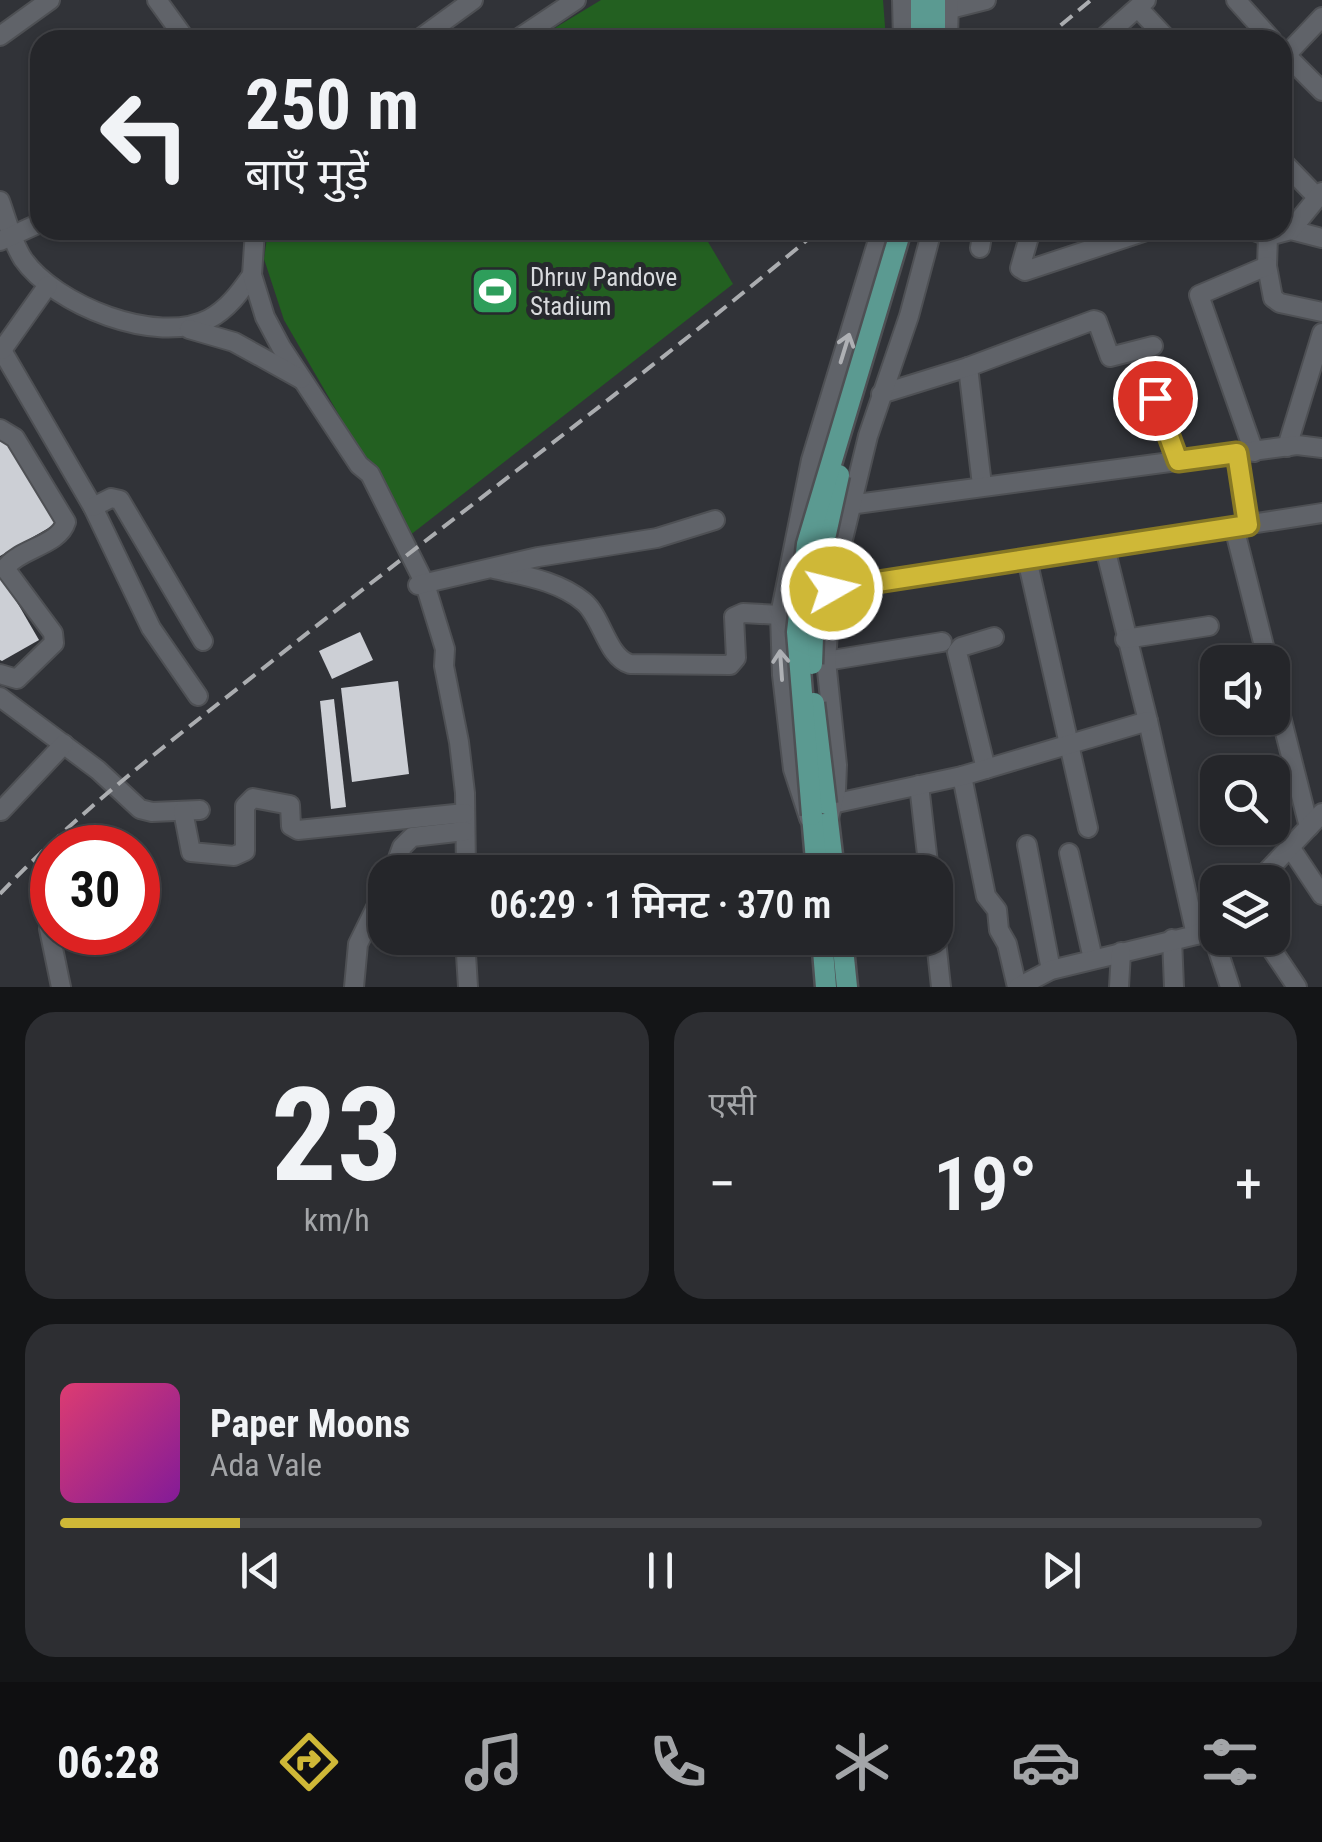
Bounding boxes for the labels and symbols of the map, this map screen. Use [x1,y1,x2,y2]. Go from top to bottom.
place label: Dhruv Pandove Stadium [530,263,677,321]
sports icon: Dhruv Pandove Stadium [469,265,521,317]
one-way arrow [837,333,855,364]
pin [1113,356,1198,441]
position arrow [780,537,884,641]
one-way arrow [772,649,791,681]
speed limit sign: 30 [30,825,160,955]

